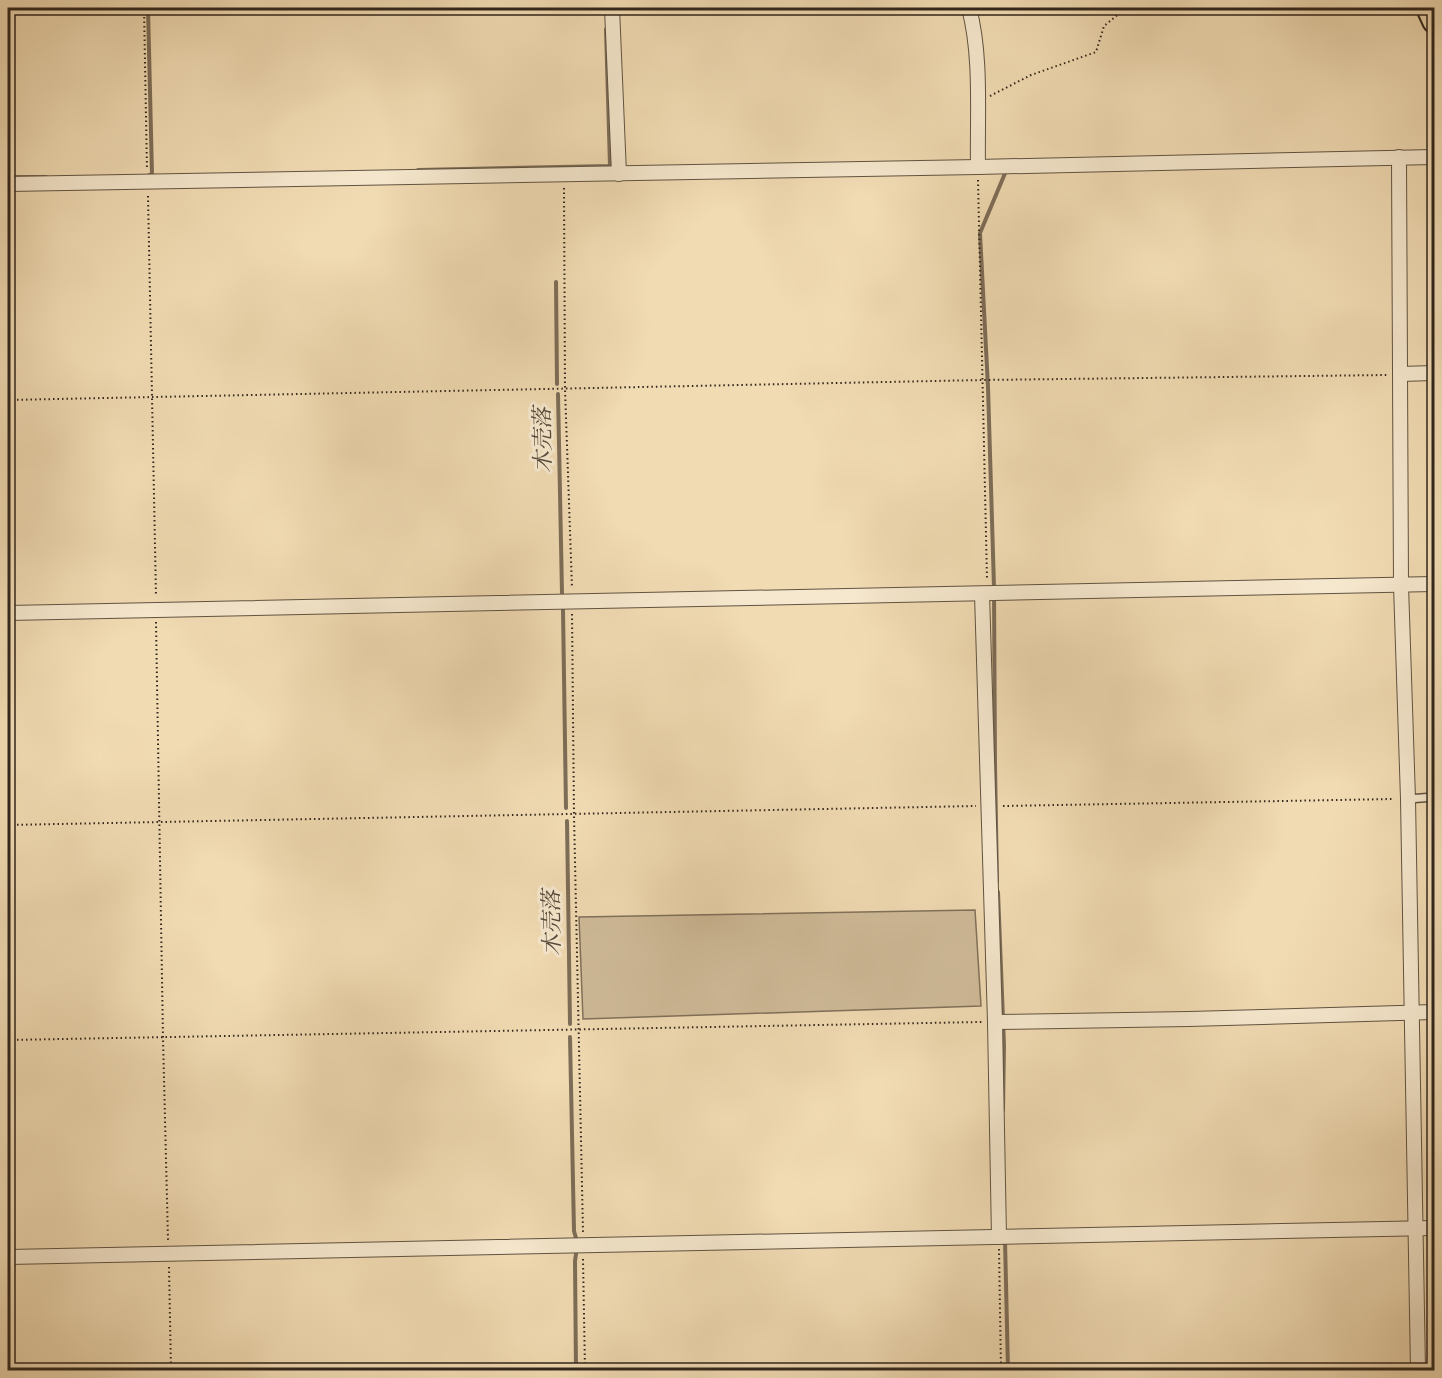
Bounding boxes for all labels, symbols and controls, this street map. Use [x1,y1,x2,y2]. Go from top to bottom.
water label: 木売落 [527,404,559,473]
water label: 木売落 [536,887,568,956]

